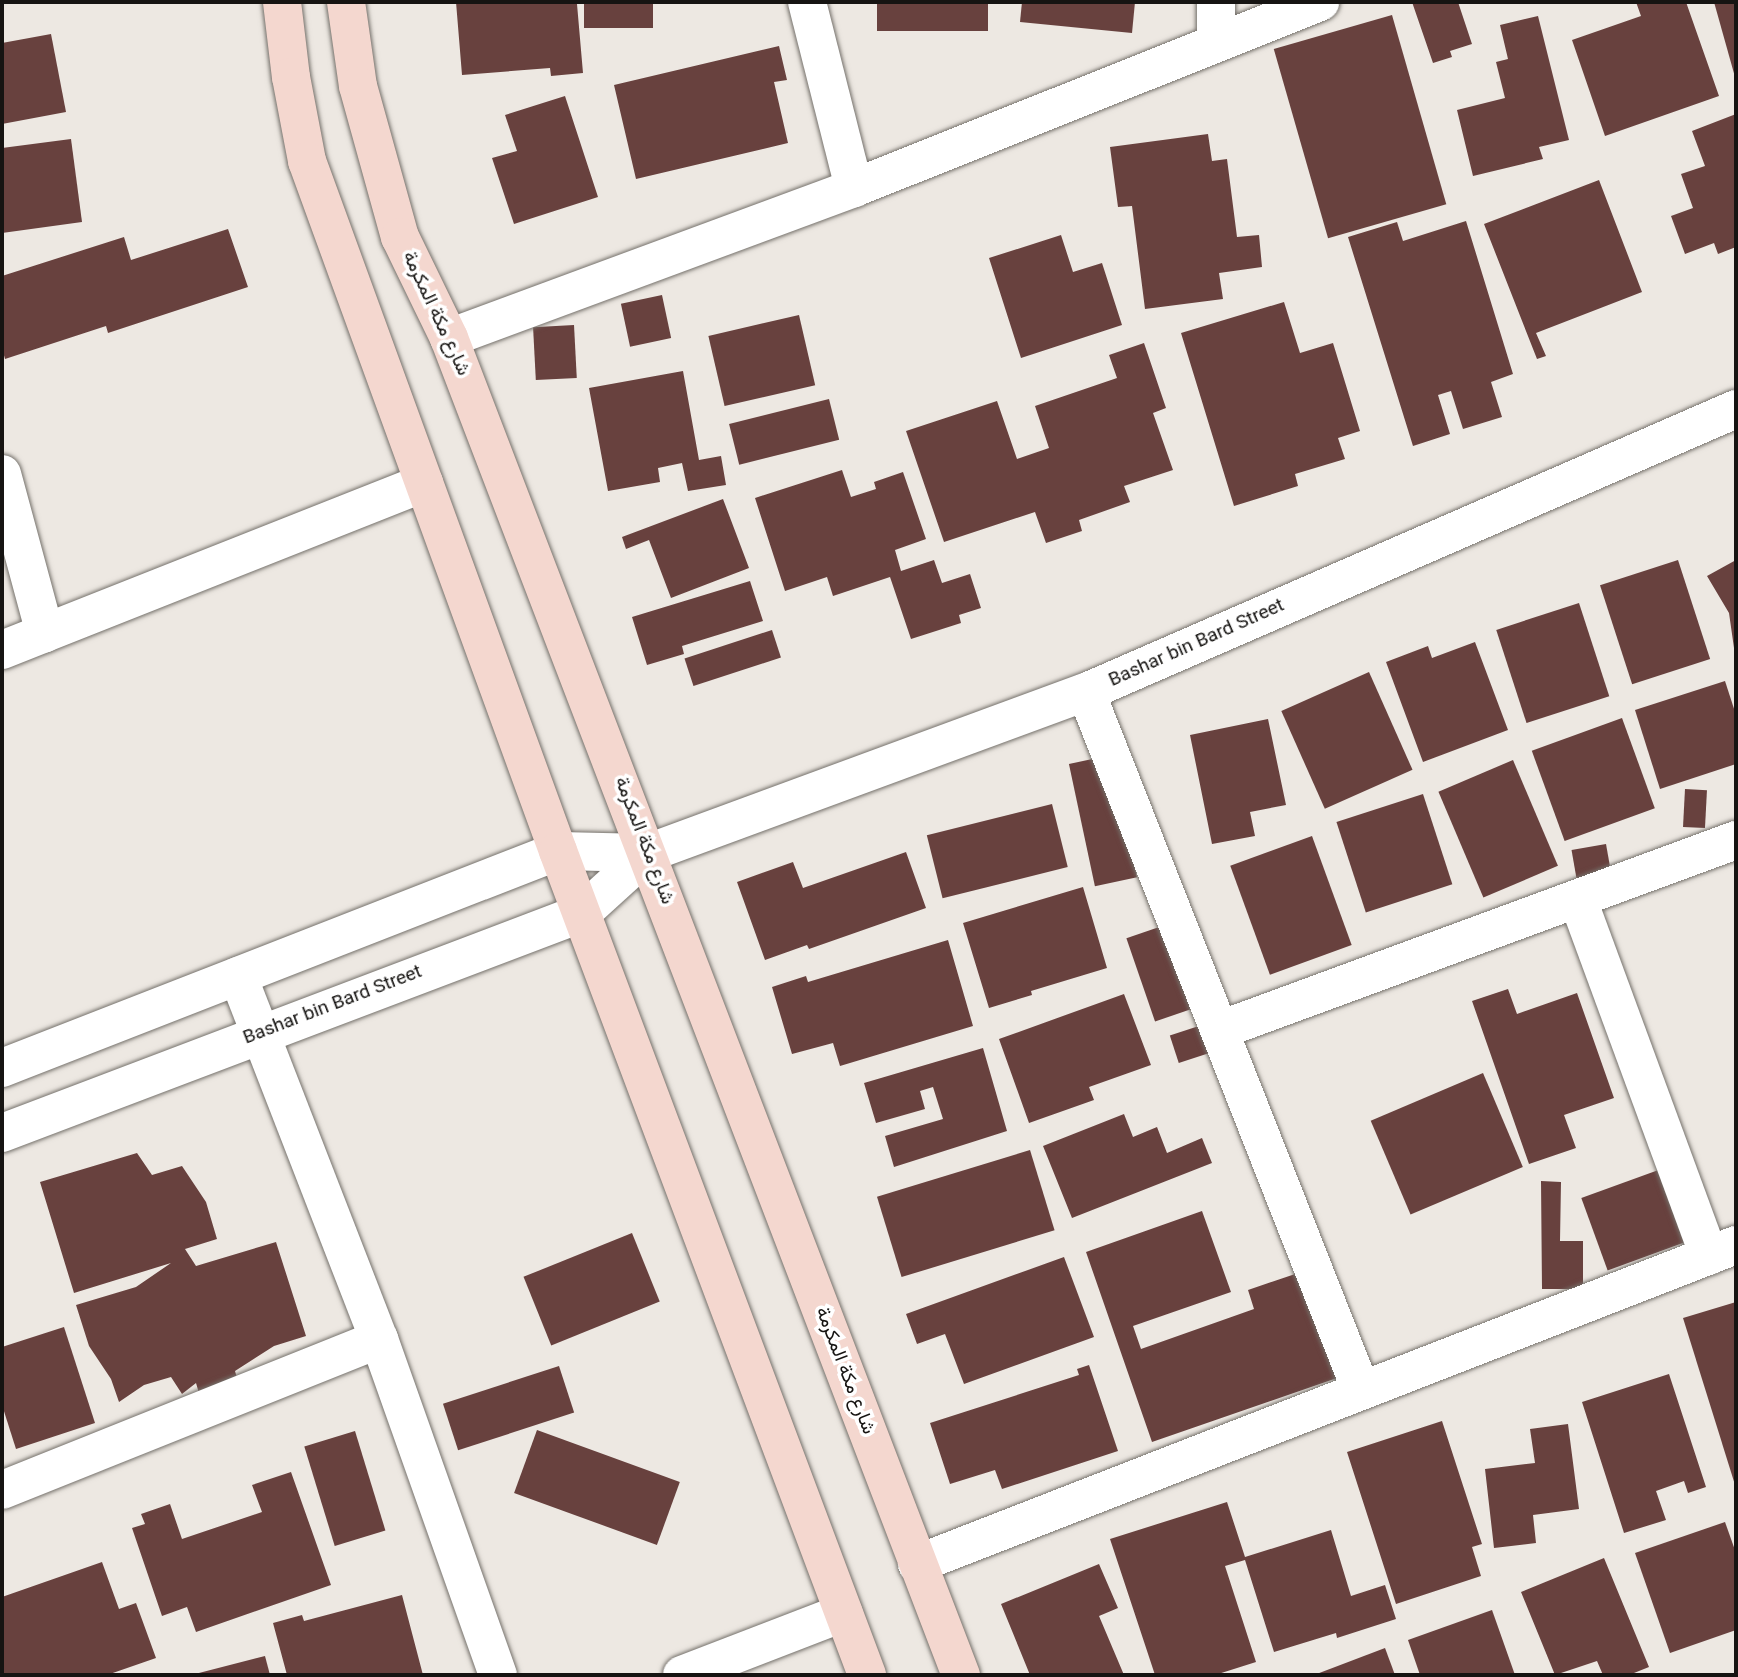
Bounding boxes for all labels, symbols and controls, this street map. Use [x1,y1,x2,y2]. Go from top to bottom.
street label: شارع مكة المكرمة [396,248,474,380]
street label: Bashar bin Bard Street [1106,595,1288,693]
street label: شارع مكة المكرمة [608,774,678,908]
street label: Bashar bin Bard Street [240,961,426,1051]
street label: شارع مكة المكرمة [809,1304,879,1438]

